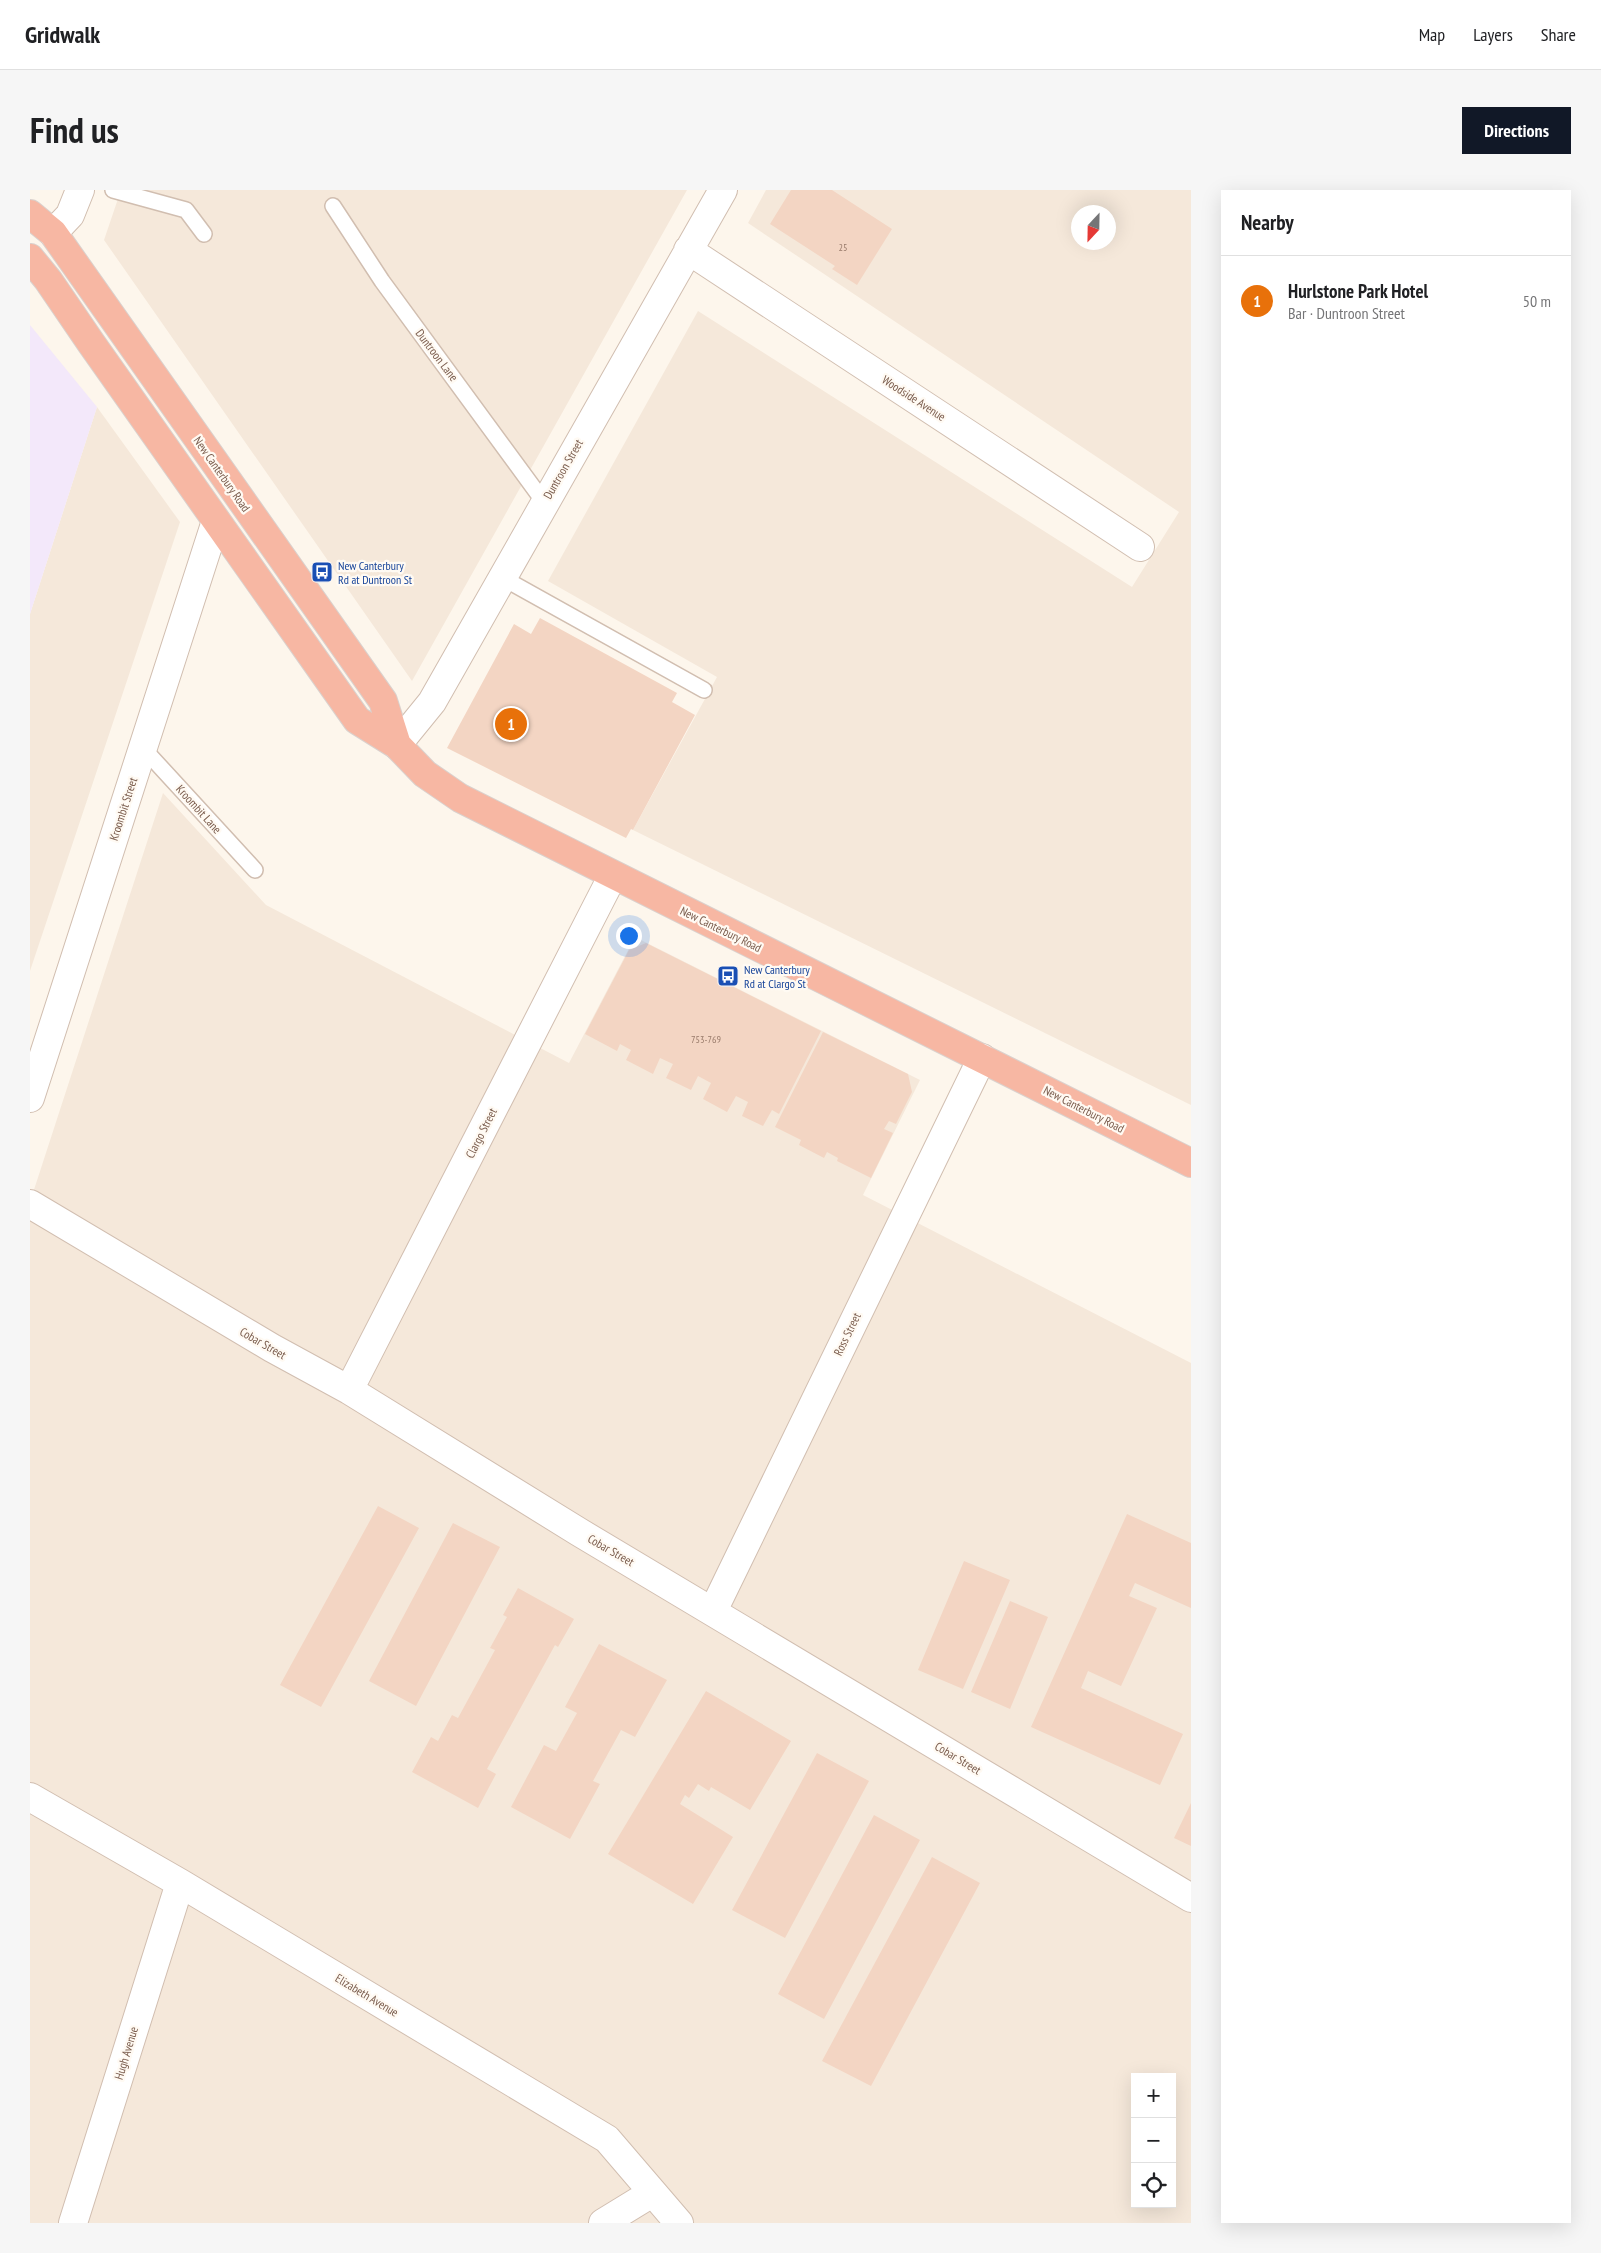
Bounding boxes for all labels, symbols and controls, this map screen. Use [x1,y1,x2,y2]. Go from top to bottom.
text: Gridwalk [25,19,100,50]
text: Map [1419,23,1445,46]
text: Layers [1473,23,1513,46]
text: Share [1541,23,1576,46]
text: Find us [30,107,119,153]
button: Directions [1462,107,1571,154]
north arrow [1071,205,1116,250]
text: Nearby [1241,209,1294,236]
house number: 25 [839,241,848,254]
text: Hurlstone Park Hotel [1288,279,1428,303]
text: 1 [1253,291,1261,311]
text: 50 m [1523,291,1551,311]
text: Bar · Duntroon Street [1288,303,1405,323]
street label: Duntroon Lane [413,326,461,384]
street label: Woodside Avenue [879,372,949,424]
street label: New Canterbury Road [190,433,254,515]
street label: Duntroon Street [540,436,586,501]
place label: New Canterbury Rd at Duntroon St [338,558,413,587]
bus stop icon: New Canterbury Rd at Duntroon St [310,560,334,584]
pin: 1 [495,705,527,743]
street label: Kroombit Street [106,775,140,843]
street label: Kroombit Lane [173,781,225,837]
street label: New Canterbury Road [678,903,764,955]
your location [616,923,642,949]
place label: New Canterbury Rd at Clargo St [744,962,810,991]
bus stop icon: New Canterbury Rd at Clargo St [716,964,740,988]
house number: 753-769 [691,1033,721,1046]
street label: New Canterbury Road [1041,1082,1127,1136]
street label: Clargo Street [462,1105,500,1161]
street label: Ross Street [830,1309,864,1358]
street label: Cobar Street [237,1324,289,1363]
street label: Cobar Street [585,1531,637,1570]
street label: Cobar Street [932,1738,984,1778]
street label: Elizabeth Avenue [333,1970,401,2020]
street label: Hugh Avenue [111,2025,141,2081]
map controls [1131,2073,1176,2208]
button: + [1131,2073,1176,2118]
button: − [1131,2118,1176,2163]
button: locate [1131,2163,1176,2208]

